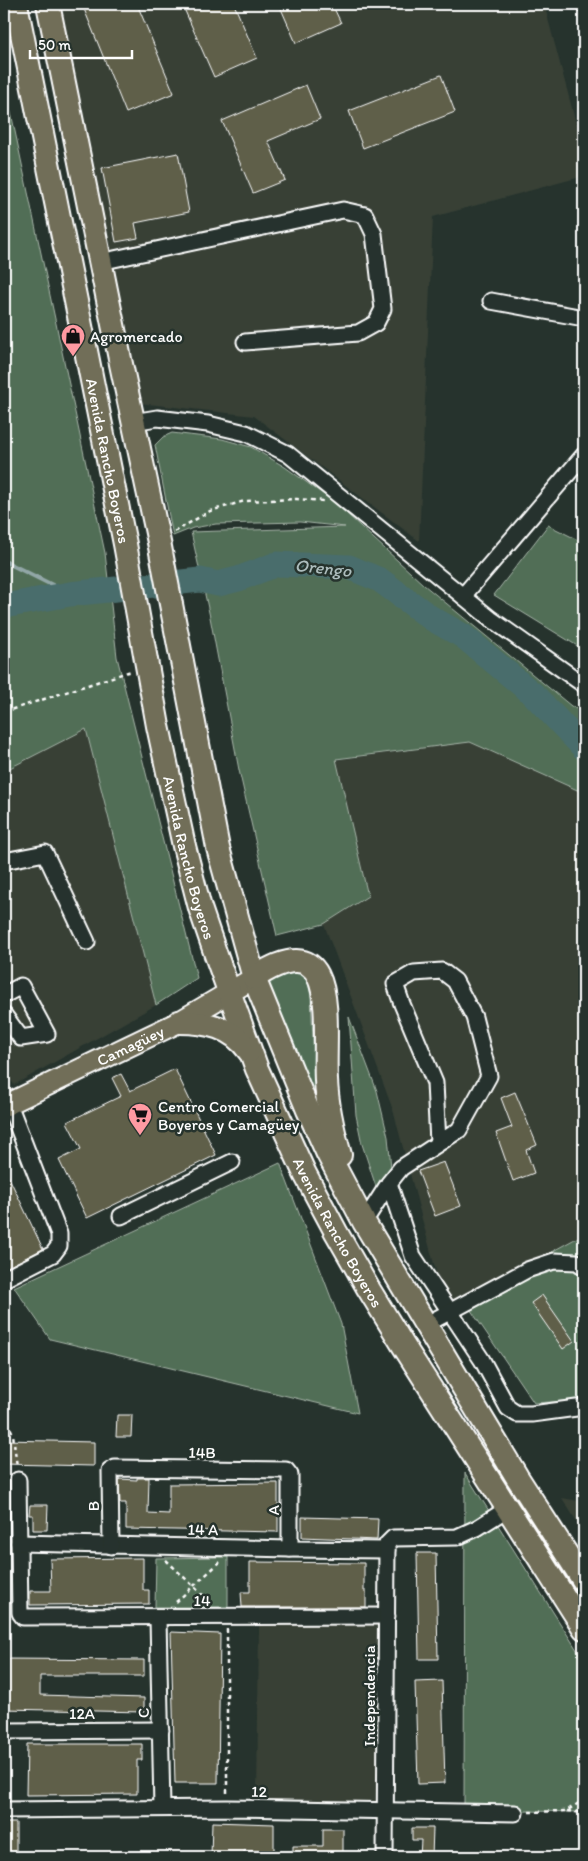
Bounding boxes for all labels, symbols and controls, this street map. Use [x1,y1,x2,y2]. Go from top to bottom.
scale bar [30,28,132,60]
text: 50 m [38,36,71,54]
shop icon: Agromercado [60,323,86,357]
place label: Agromercado [90,327,183,346]
street label: Avenida Rancho Boyeros [82,377,134,545]
water label: Orengo [294,554,353,582]
street label: Avenida Rancho Boyeros [159,774,219,942]
street label: Camagüey [94,1021,168,1070]
place label: Centro Comercial Boyeros y Camagüey [158,1097,300,1134]
supermarket icon: Centro Comercial Boyeros y Camagüey [127,1102,153,1136]
street label: Avenida Rancho Boyeros [289,1155,387,1311]
street label: 14B [188,1443,216,1462]
street label: B [84,1501,103,1511]
street label: A [264,1505,283,1515]
street label: 14 A [187,1520,219,1539]
street label: 14 [193,1591,211,1610]
street label: Independencia [360,1645,379,1747]
street label: 12A [69,1704,95,1723]
street label: C [134,1708,153,1718]
street label: 12 [251,1782,268,1801]

